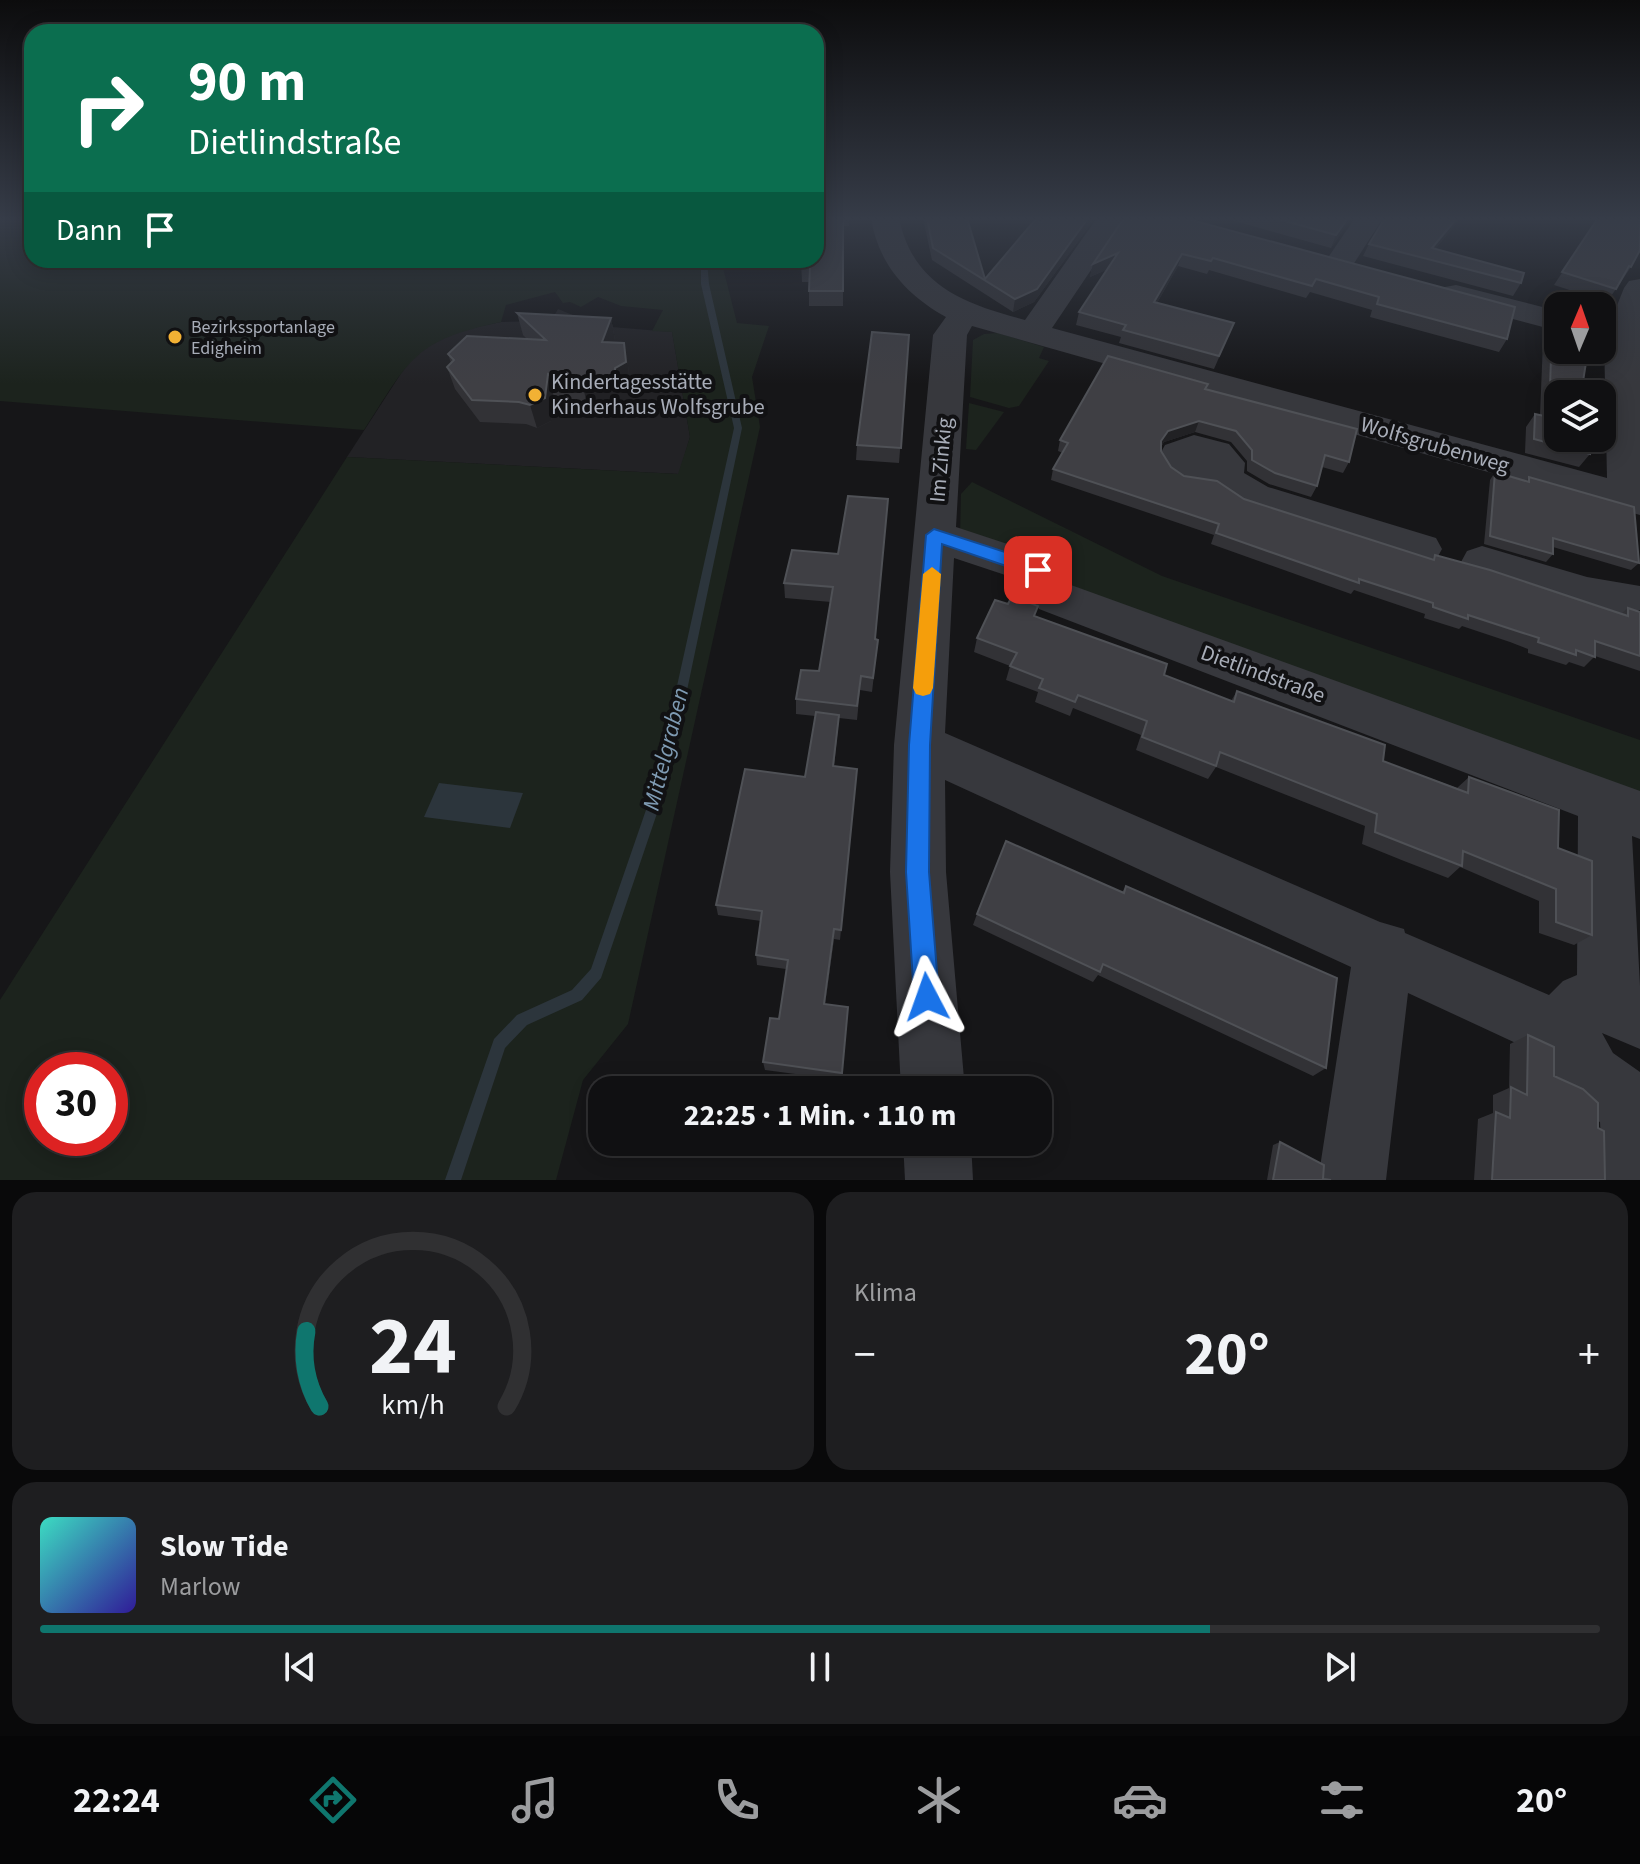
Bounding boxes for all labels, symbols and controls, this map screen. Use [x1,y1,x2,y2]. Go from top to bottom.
text: 90 m [188,43,306,122]
icon: right [56,56,160,160]
text: Dietlindstraße [188,117,401,168]
icon: arrive [138,208,182,252]
text: Dann [56,209,122,252]
north arrow [1544,292,1616,364]
map controls [1544,292,1616,452]
place label: Bezirkssportanlage Edigheim [191,315,335,361]
marker: Bezirkssportanlage Edigheim [166,328,184,346]
place label: Kindertagesstätte Kinderhaus Wolfsgrube [551,366,765,423]
button: layers [1544,380,1616,452]
marker: Kindertagesstätte Kinderhaus Wolfsgrube [526,386,544,404]
street label: Wolfsgrubenweg [1357,408,1513,482]
street label: Im Zinkig [921,416,961,504]
pin [1004,536,1072,604]
icon: arrive [1016,548,1060,592]
street label: Dietlindstraße [1196,637,1330,711]
water label: Mittelgraben [634,684,698,814]
position arrow [885,955,969,1039]
speed limit sign: 30 [24,1052,128,1156]
text: 22:25 · 1 Min. · 110 m [684,1094,956,1137]
text: Klima [854,1274,917,1311]
text: 24 [369,1288,457,1406]
text: 20° [1184,1313,1270,1398]
text: − [854,1324,876,1387]
text: + [1578,1324,1600,1387]
text: km/h [381,1385,445,1425]
text: Slow Tide [160,1525,289,1568]
text: Marlow [160,1568,240,1605]
icon: previous [278,1645,322,1689]
icon: pause [798,1645,842,1689]
icon: next [1318,1645,1362,1689]
icon: directions [305,1772,361,1828]
icon: music [507,1772,563,1828]
icon: phone [709,1772,765,1828]
icon: climate [911,1772,967,1828]
icon: car [1112,1772,1168,1828]
icon: filters [1314,1772,1370,1828]
text: 22:24 [73,1775,160,1826]
text: 20° [1516,1775,1567,1826]

